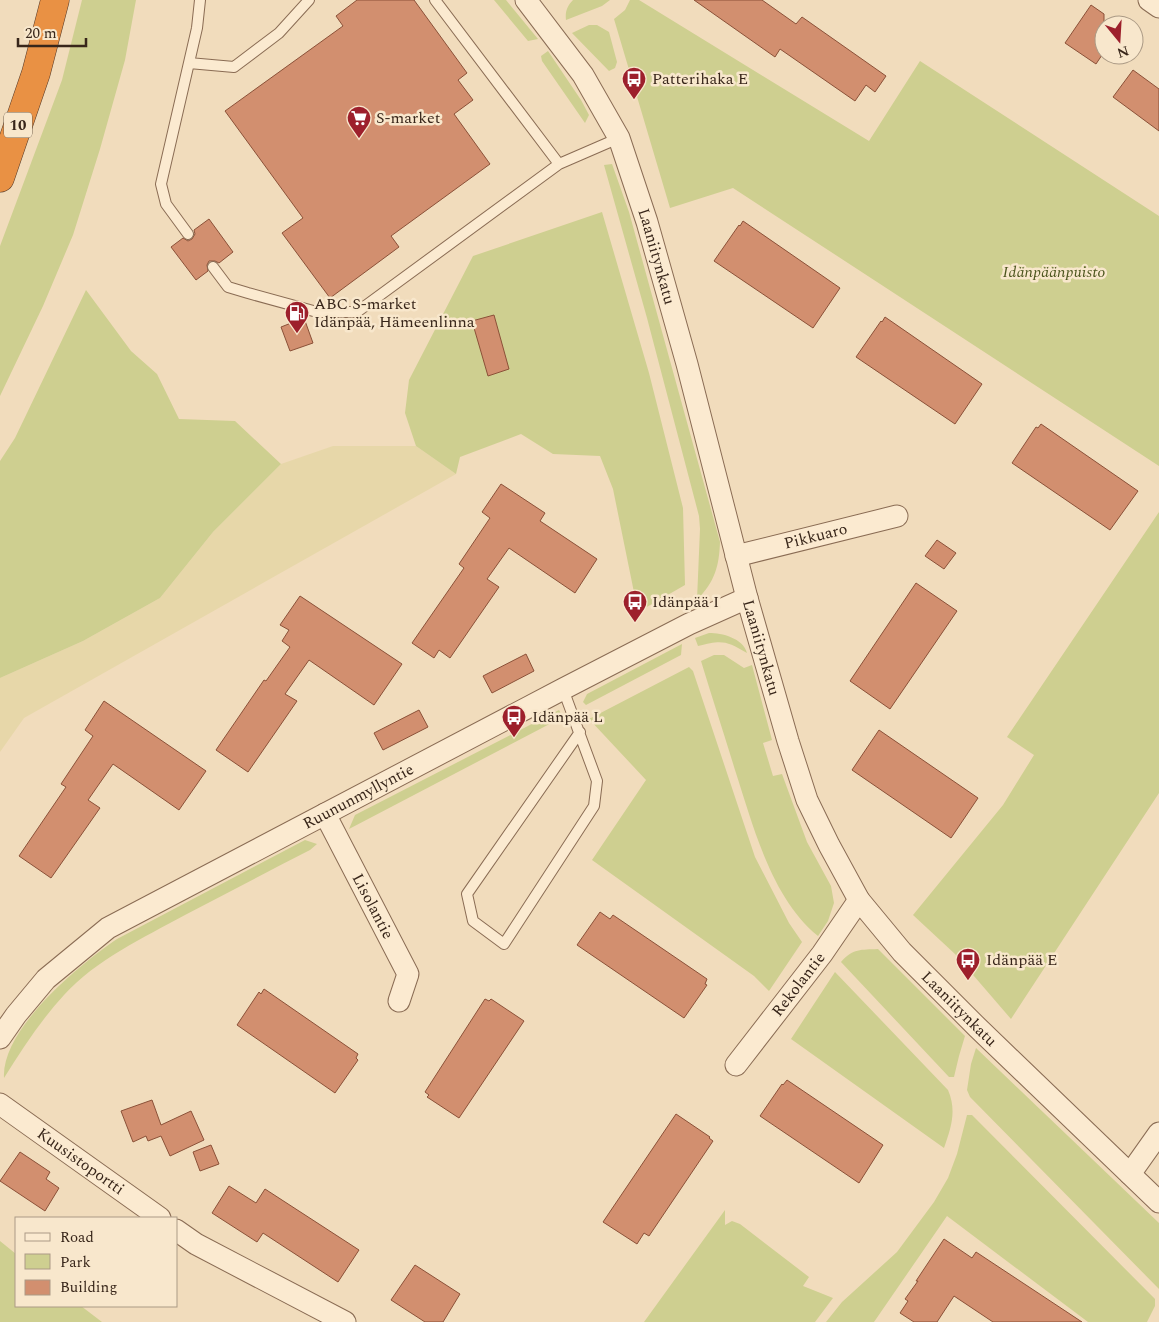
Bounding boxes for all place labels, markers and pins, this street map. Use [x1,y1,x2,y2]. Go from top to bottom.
bus stop icon: Patterihaka E [621,66,647,100]
place label: Patterihaka E [652,67,748,91]
supermarket icon: S-market [346,105,372,139]
place label: S-market [376,106,441,130]
place label: ABC S-market Idänpää, Hämeenlinna [314,292,475,334]
fuel station icon: ABC S-market Idänpää, Hämeenlinna [284,300,310,334]
bus stop icon: Idänpää I [622,589,648,623]
place label: Idänpää I [652,590,719,614]
bus stop icon: Idänpää L [501,704,527,738]
place label: Idänpää L [532,705,603,729]
bus stop icon: Idänpää E [955,947,981,981]
place label: Idänpää E [986,948,1058,972]

